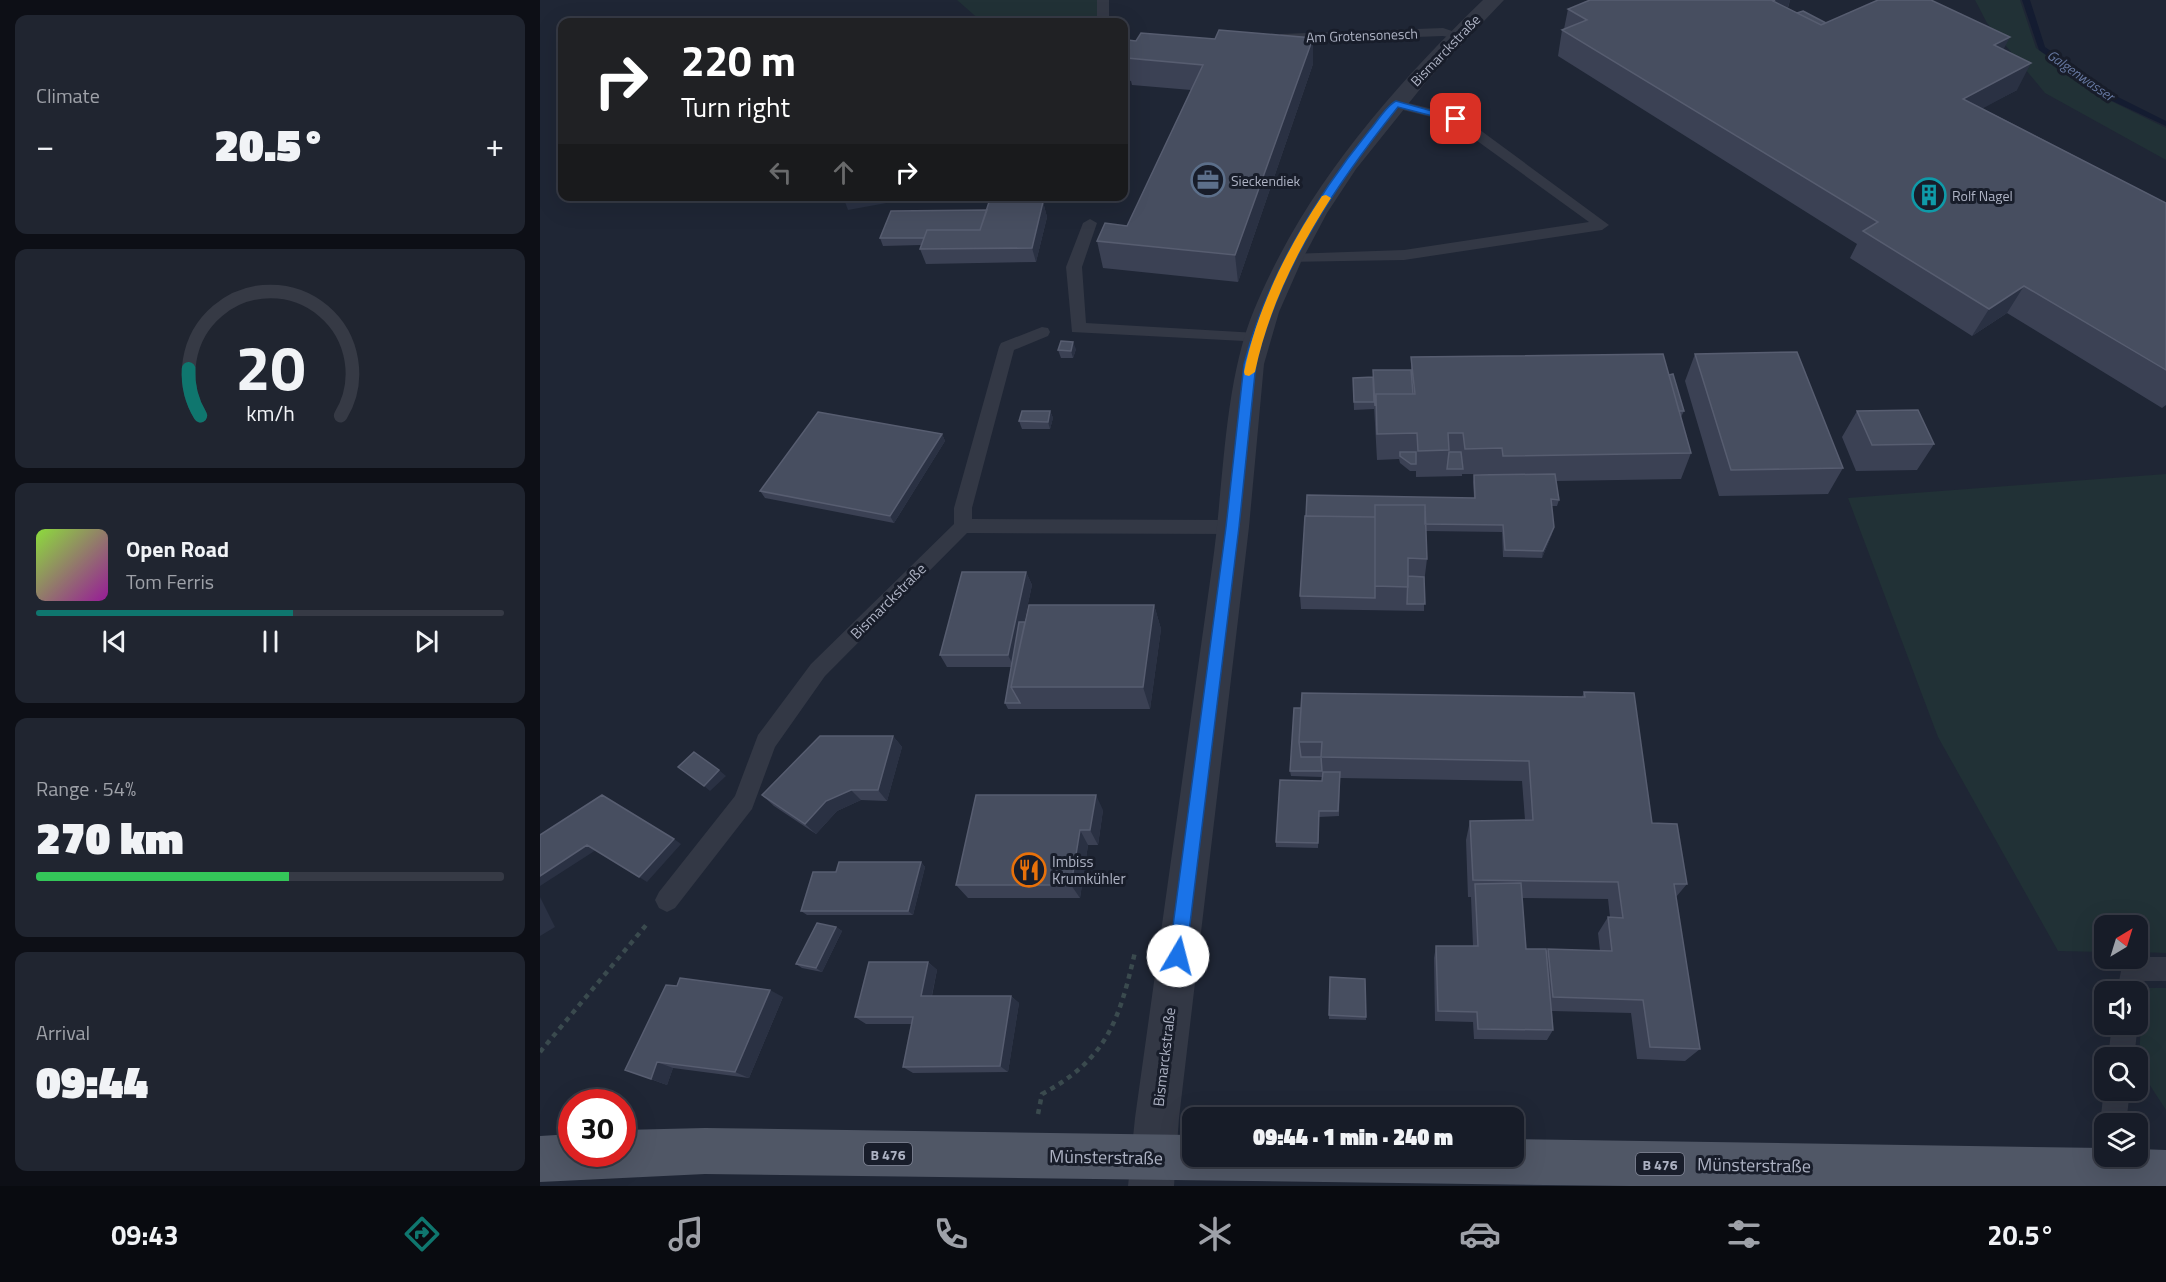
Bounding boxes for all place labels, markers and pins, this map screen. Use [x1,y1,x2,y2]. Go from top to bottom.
pin [1430,93,1481,144]
office icon: Sieckendiek [1190,162,1226,198]
place label: Sieckendiek [1231,170,1300,191]
building icon: Rolf Nagel [1911,177,1947,213]
place label: Rolf Nagel [1952,185,2013,206]
place label: Imbiss Krumkühler [1052,850,1126,890]
restaurant icon: Imbiss Krumkühler [1011,852,1047,888]

